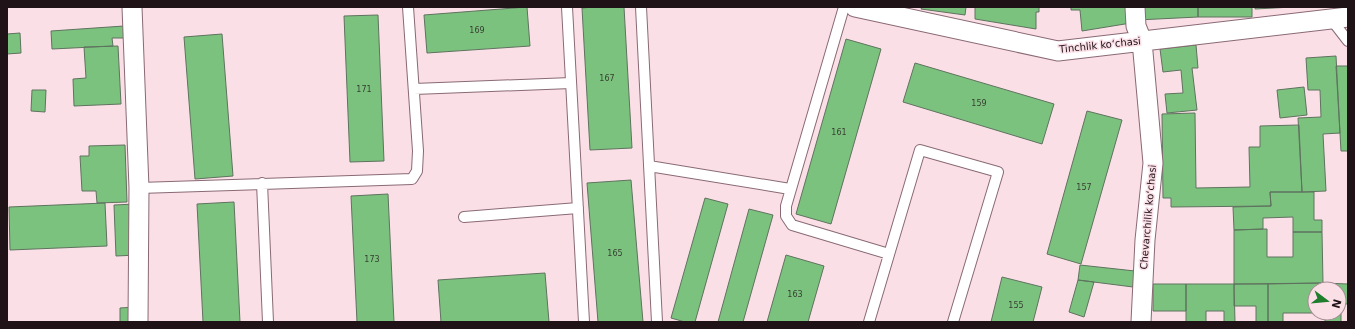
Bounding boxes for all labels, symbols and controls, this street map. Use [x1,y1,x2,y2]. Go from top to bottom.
house number: 169 [469,26,485,35]
street label: Tinchlik koʻchasi [1058,35,1141,55]
house number: 167 [599,74,615,83]
house number: 171 [356,85,372,94]
house number: 159 [971,99,987,108]
house number: 161 [831,128,847,137]
street label: Chevarchilik koʻchasi [1138,164,1158,270]
house number: 157 [1076,183,1092,192]
house number: 165 [607,249,623,258]
house number: 173 [364,255,380,264]
north arrow [1307,281,1347,321]
house number: 163 [787,290,803,299]
text: N [1329,297,1344,310]
house number: 155 [1008,301,1024,310]

